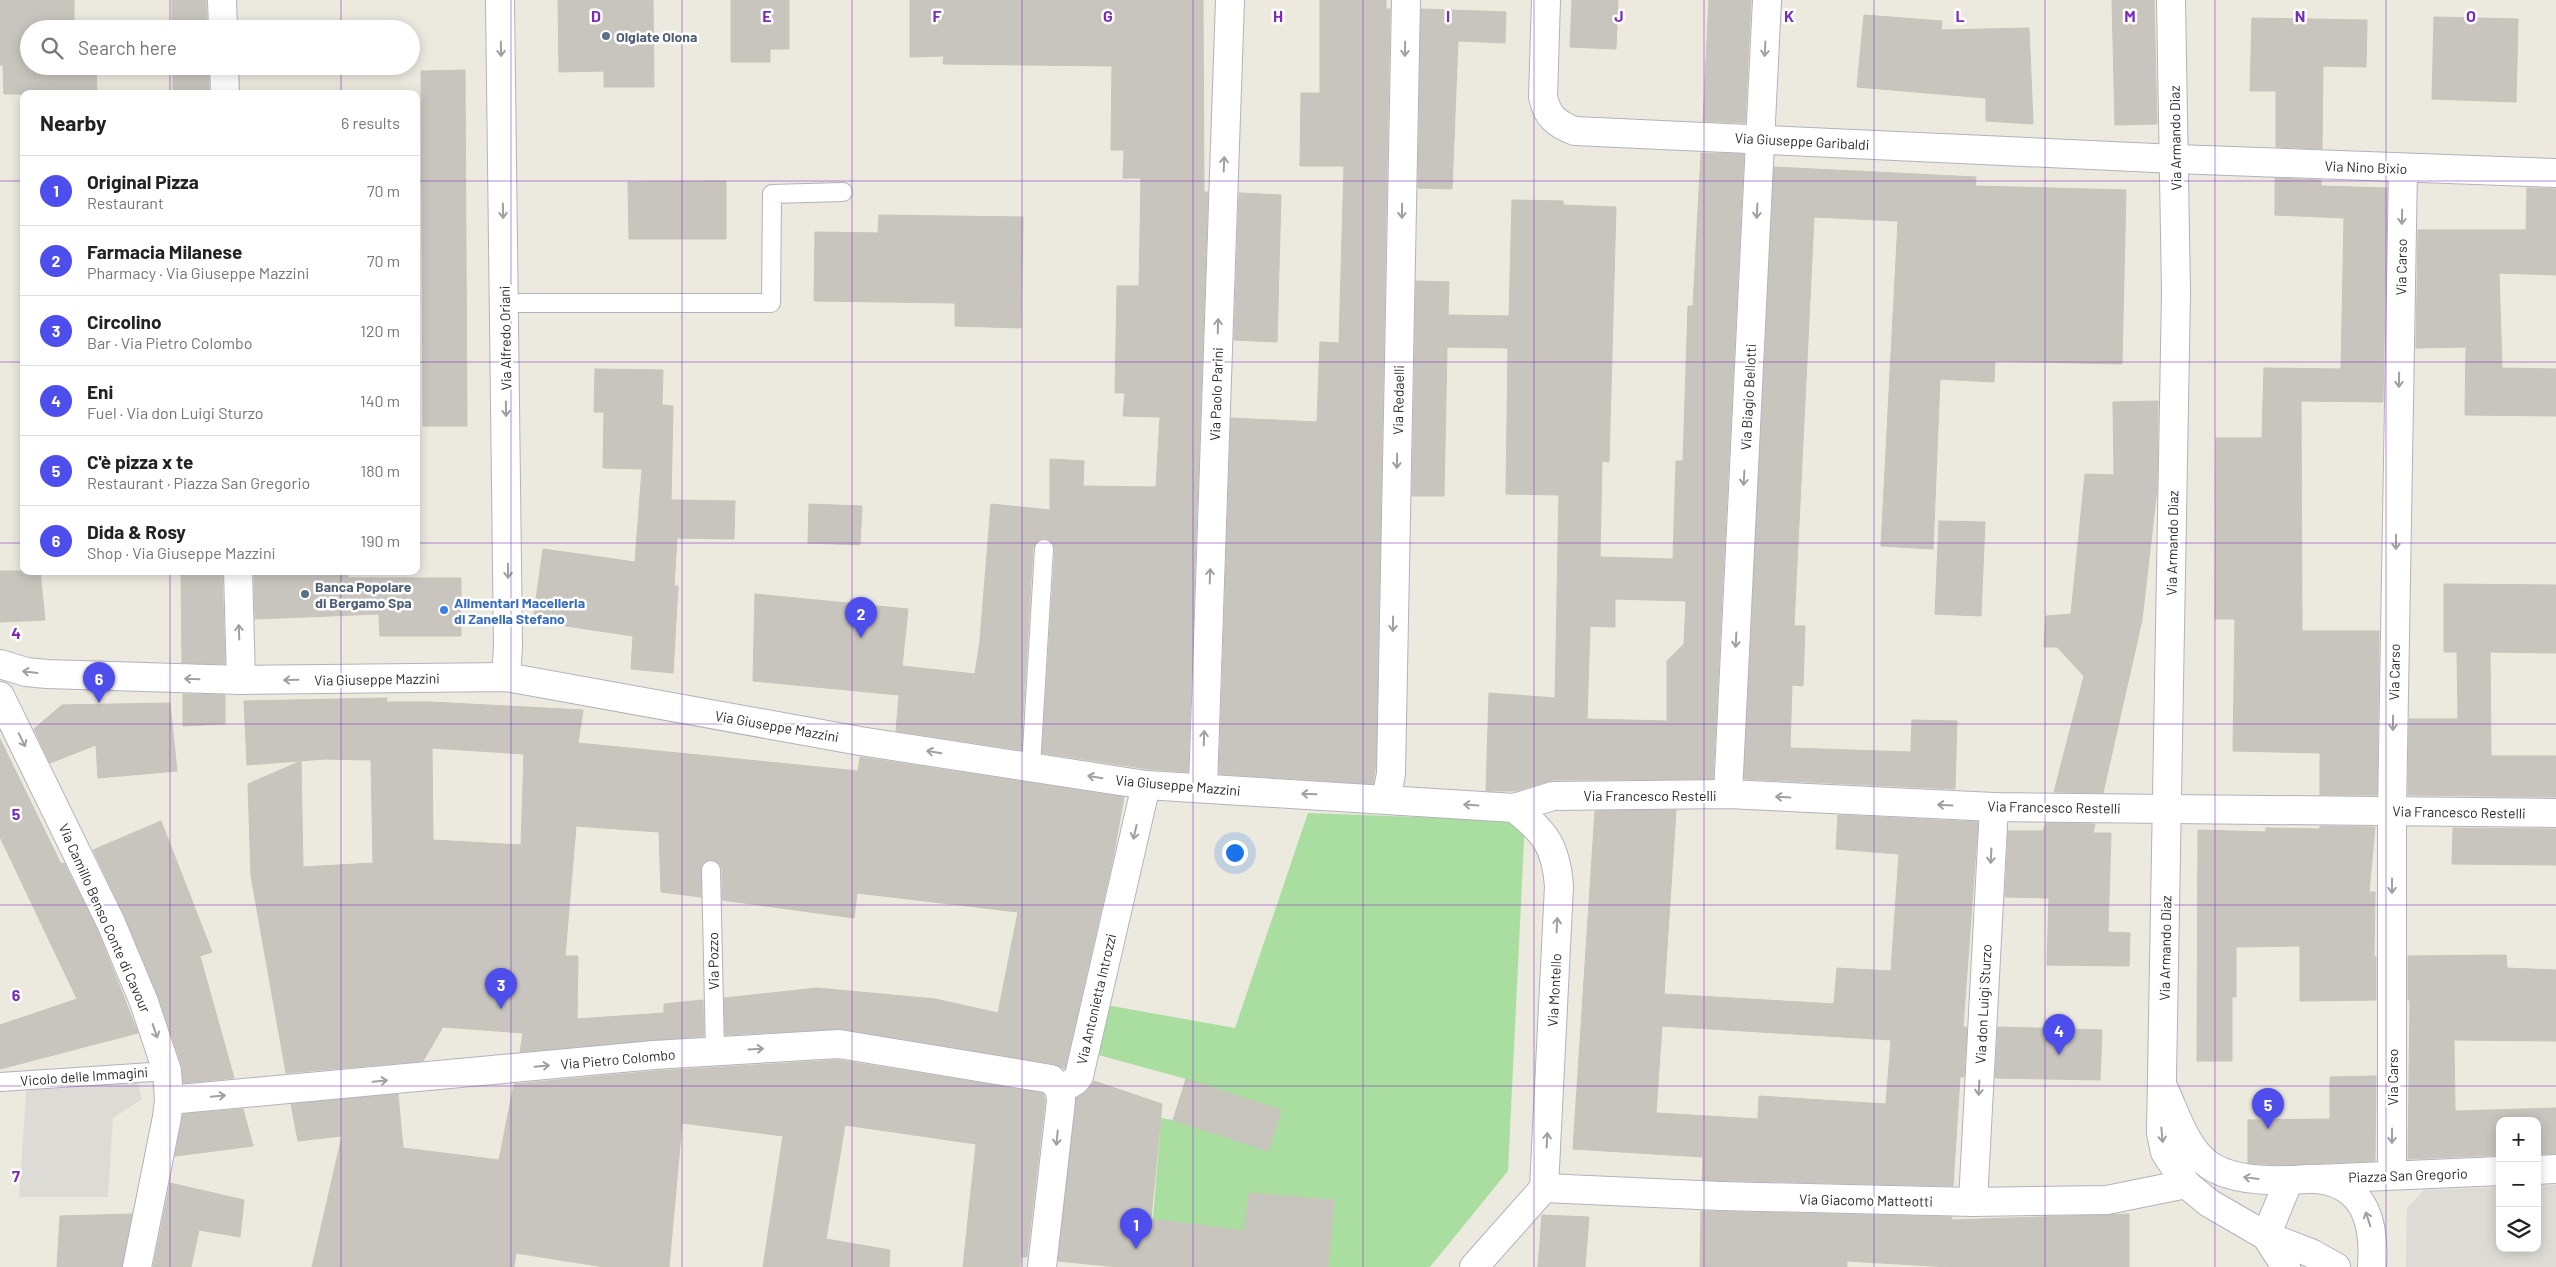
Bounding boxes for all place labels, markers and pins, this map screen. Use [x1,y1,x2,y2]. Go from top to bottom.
place label: Olgiate Olona [616,28,697,45]
marker: Olgiate Olona [600,30,612,42]
place label: Banca Popolare di Bergamo Spa [315,578,412,611]
marker: Banca Popolare di Bergamo Spa [299,588,311,600]
place label: Alimentari Macelleria di Zanella Stefano [454,594,585,627]
pin: 2 [845,597,877,638]
marker: Alimentari Macelleria di Zanella Stefano [438,604,450,616]
pin: 6 [83,662,115,703]
pin: 3 [485,968,517,1009]
pin: 4 [2043,1014,2075,1055]
pin: 5 [2252,1088,2284,1129]
pin: 1 [1120,1208,1152,1249]

